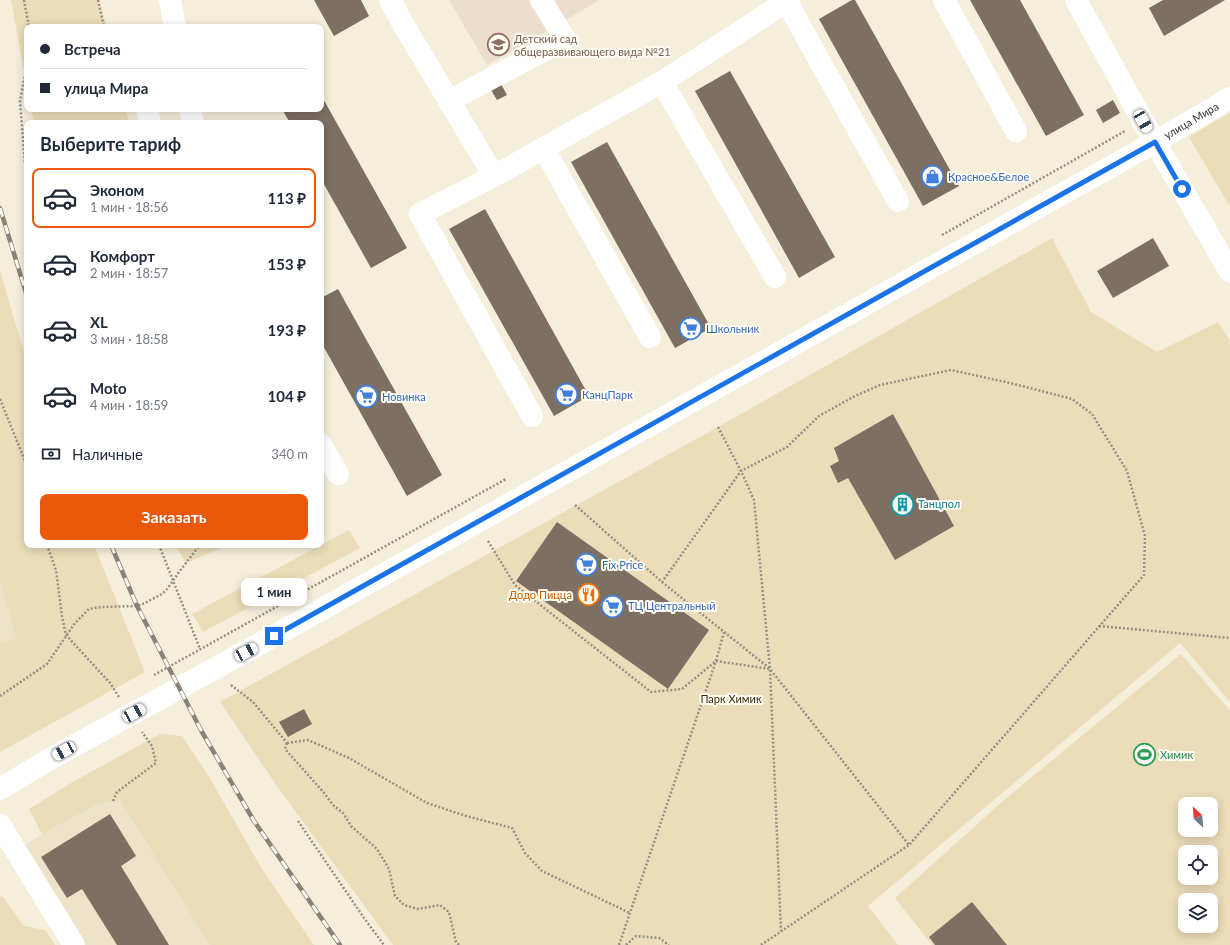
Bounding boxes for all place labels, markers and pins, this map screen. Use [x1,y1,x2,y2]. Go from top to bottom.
school or university icon: Детский сад общеразвивающего вида №21 [486,32,512,58]
place label: Детский сад общеразвивающего вида №21 [514,32,671,58]
shop icon: Красное&Белое [919,164,945,190]
place label: Красное&Белое [948,170,1030,183]
supermarket icon: Школьник [678,316,704,342]
place label: Школьник [706,322,760,335]
supermarket icon: КанцПарк [553,382,579,408]
supermarket icon: Новинка [354,384,380,410]
place label: КанцПарк [582,388,633,401]
place label: Новинка [382,390,426,403]
building icon: Танцпол [890,491,916,517]
place label: Танцпол [918,497,960,510]
supermarket icon: Fix Price [574,552,600,578]
place label: Fix Price [602,558,643,571]
restaurant icon: Додо Пицца [575,582,601,608]
place label: Додо Пицца [509,588,572,601]
supermarket icon: ТЦ Центральный [600,593,626,619]
place label: ТЦ Центральный [628,599,716,612]
sports icon: Химик [1131,742,1157,768]
place label: Химик [1160,748,1193,761]

